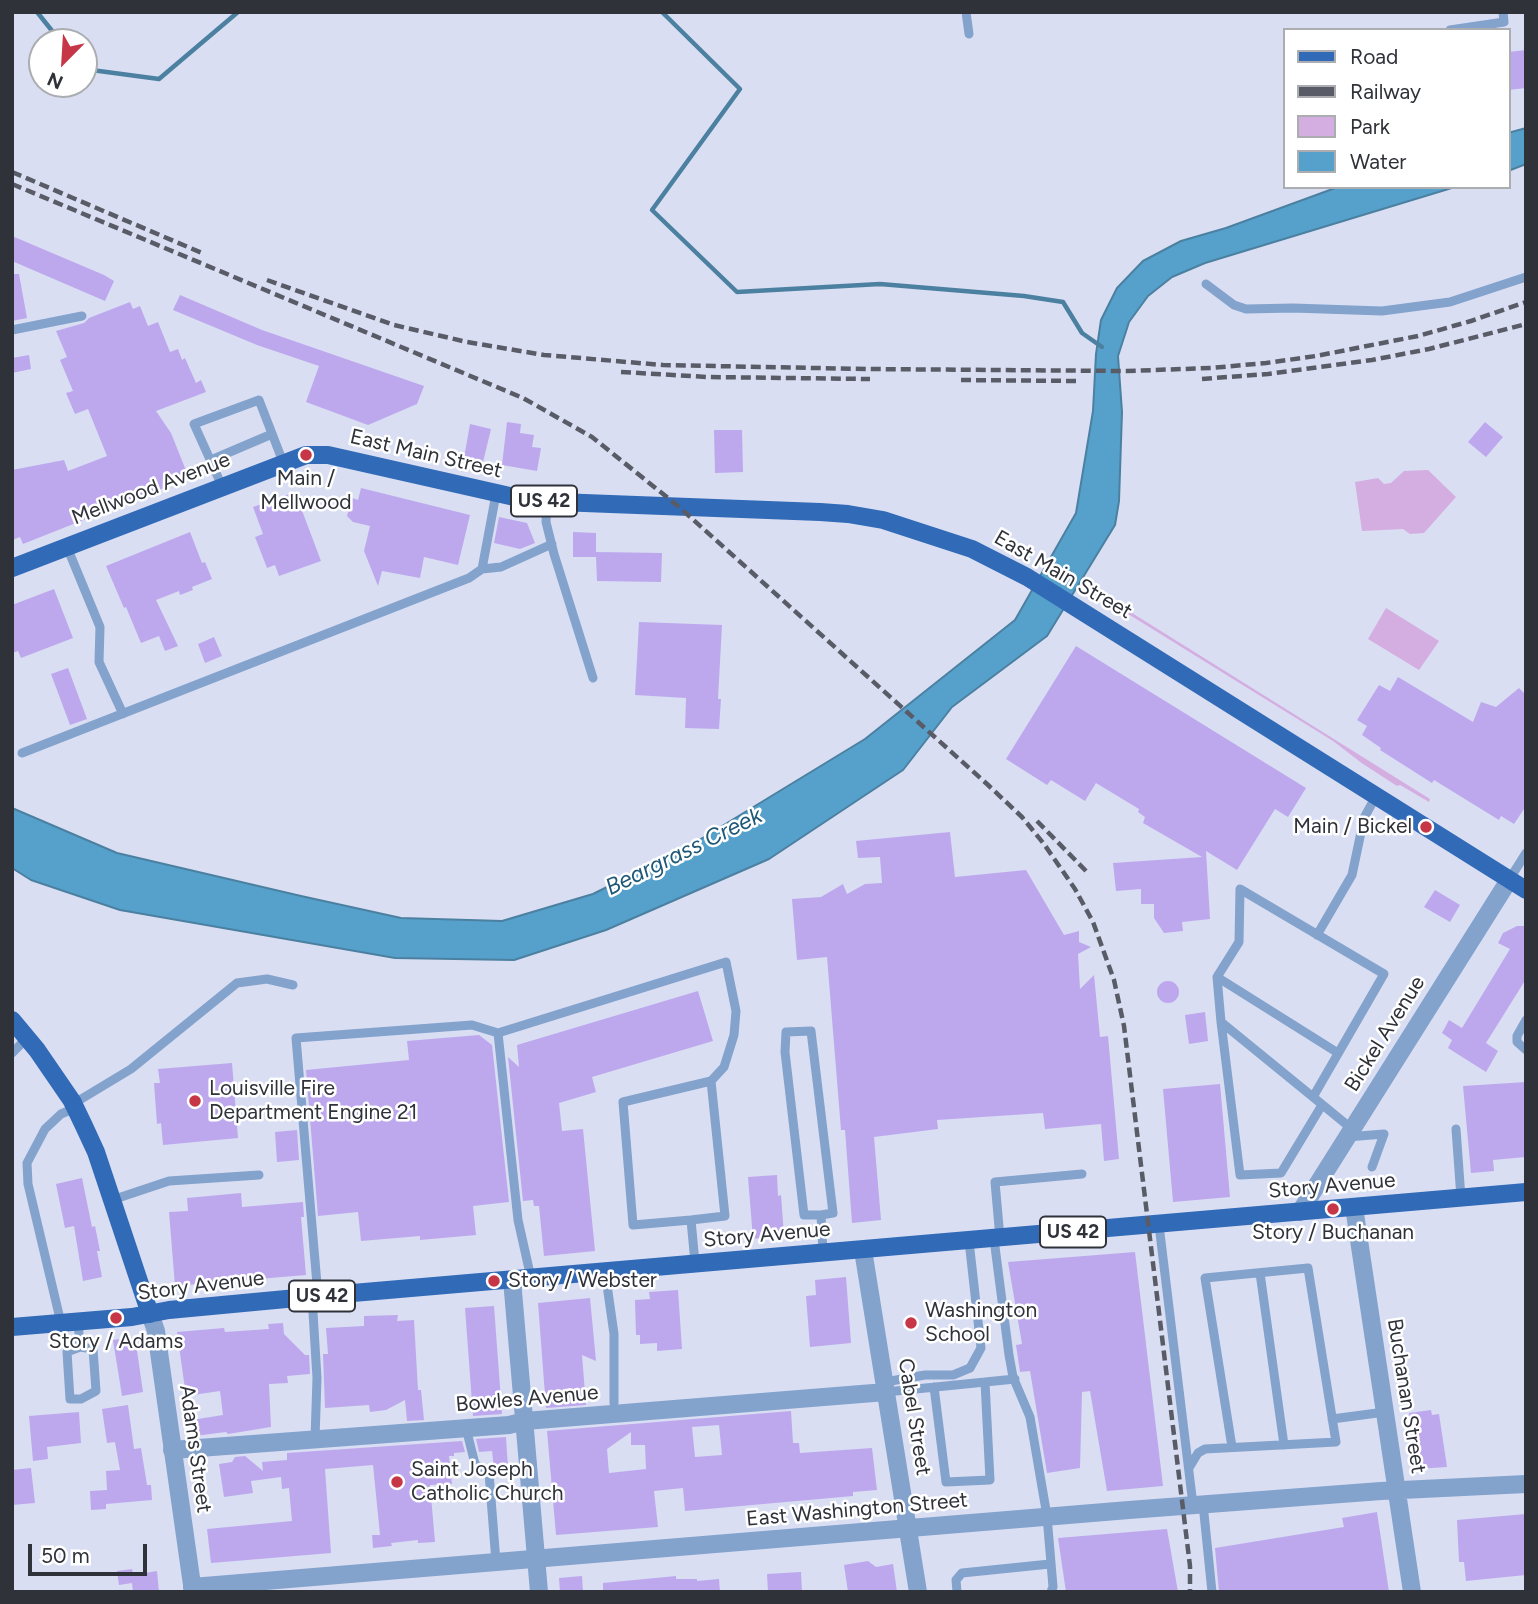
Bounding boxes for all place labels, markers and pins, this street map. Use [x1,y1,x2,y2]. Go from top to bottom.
marker: Main / Mellwood [298,447,314,463]
place label: Main / Mellwood [260,466,352,516]
place label: Main / Bickel [1293,814,1412,840]
marker: Main / Bickel [1418,819,1434,835]
place label: Louisville Fire Department Engine 21 [209,1076,417,1126]
marker: Louisville Fire Department Engine 21 [187,1093,203,1109]
marker: Story / Buchanan [1325,1201,1341,1217]
place label: Story / Buchanan [1252,1220,1414,1246]
place label: Story / Webster [508,1268,657,1294]
marker: Story / Webster [486,1273,502,1289]
place label: Washington School [925,1298,1037,1348]
marker: Story / Adams [108,1310,124,1326]
marker: Washington School [903,1315,919,1331]
place label: Story / Adams [49,1329,183,1355]
place label: Saint Joseph Catholic Church [411,1457,563,1507]
marker: Saint Joseph Catholic Church [389,1474,405,1490]

